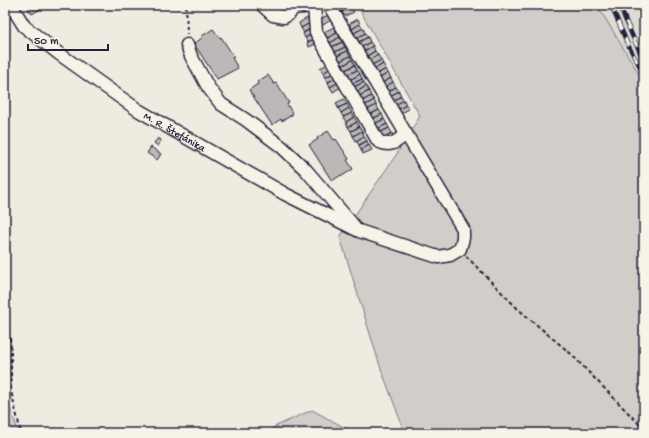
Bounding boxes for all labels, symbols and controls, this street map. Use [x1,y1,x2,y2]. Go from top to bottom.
scale bar [28,26,108,52]
text: 50 m [34,35,59,49]
street label: M. R. Štefánika [141,111,208,156]

